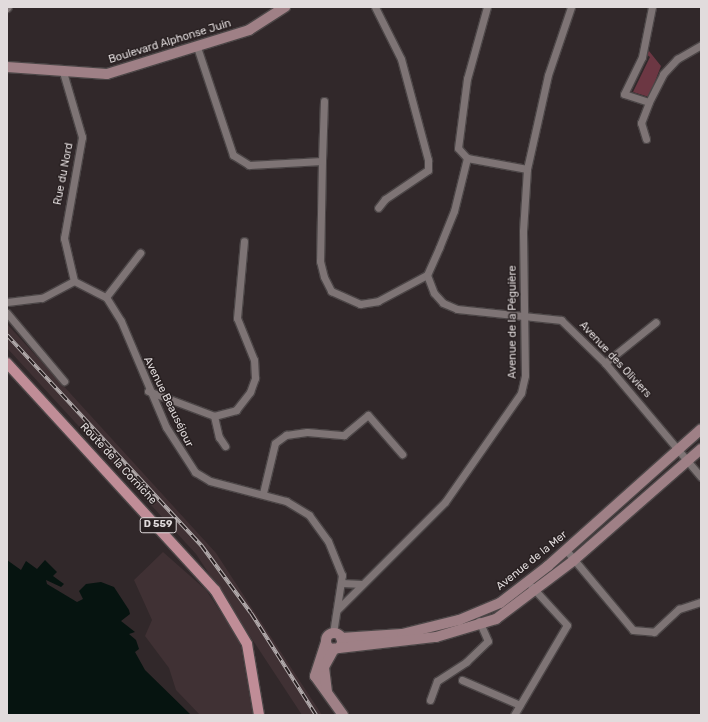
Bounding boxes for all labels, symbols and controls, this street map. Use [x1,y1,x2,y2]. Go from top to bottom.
street label: Boulevard Alphonse Juin [107,17,233,67]
street label: Rue du Nord [52,142,76,206]
street label: Avenue de la Péguière [506,265,520,379]
street label: Avenue des Oliviers [576,319,654,401]
street label: Avenue Beauséjour [140,355,196,449]
street label: Route de la Corniche [77,421,159,507]
road number: D 559 [139,517,177,533]
street label: Avenue de la Mer [494,528,570,594]

